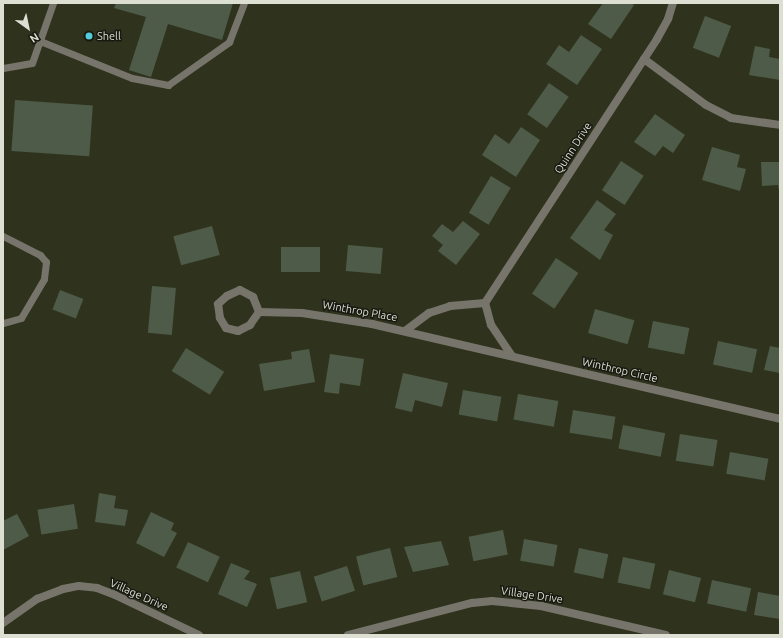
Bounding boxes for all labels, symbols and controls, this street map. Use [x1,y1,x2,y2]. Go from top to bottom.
north arrow [8,8,48,48]
place label: Shell [97,29,121,43]
text: N [28,31,41,45]
marker: Shell [84,31,94,41]
street label: Quinn Drive [552,120,594,176]
street label: Winthrop Place [322,298,398,324]
street label: Winthrop Circle [581,355,659,385]
street label: Village Drive [108,576,170,614]
street label: Village Drive [500,584,564,606]

